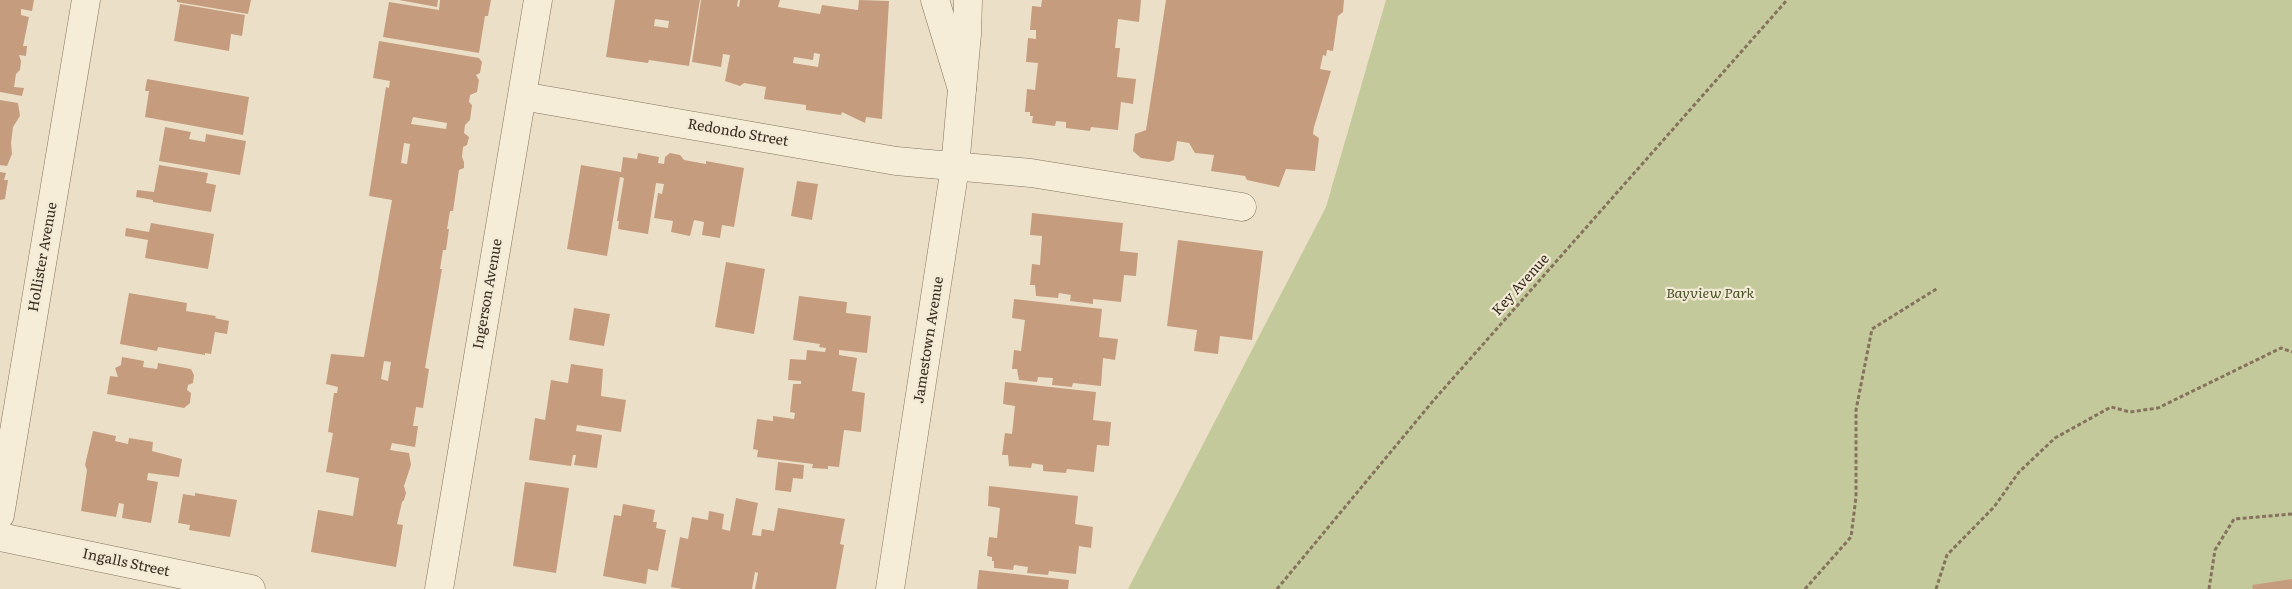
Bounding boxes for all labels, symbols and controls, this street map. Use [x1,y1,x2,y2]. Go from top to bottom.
street label: Redondo Street [686,116,790,150]
street label: Hollister Avenue [25,201,61,313]
street label: Ingerson Avenue [470,237,506,351]
street label: Key Avenue [1489,251,1553,319]
street label: Jamestown Avenue [911,275,947,405]
park label: Bayview Park [1666,286,1754,302]
street label: Ingalls Street [81,546,171,580]

